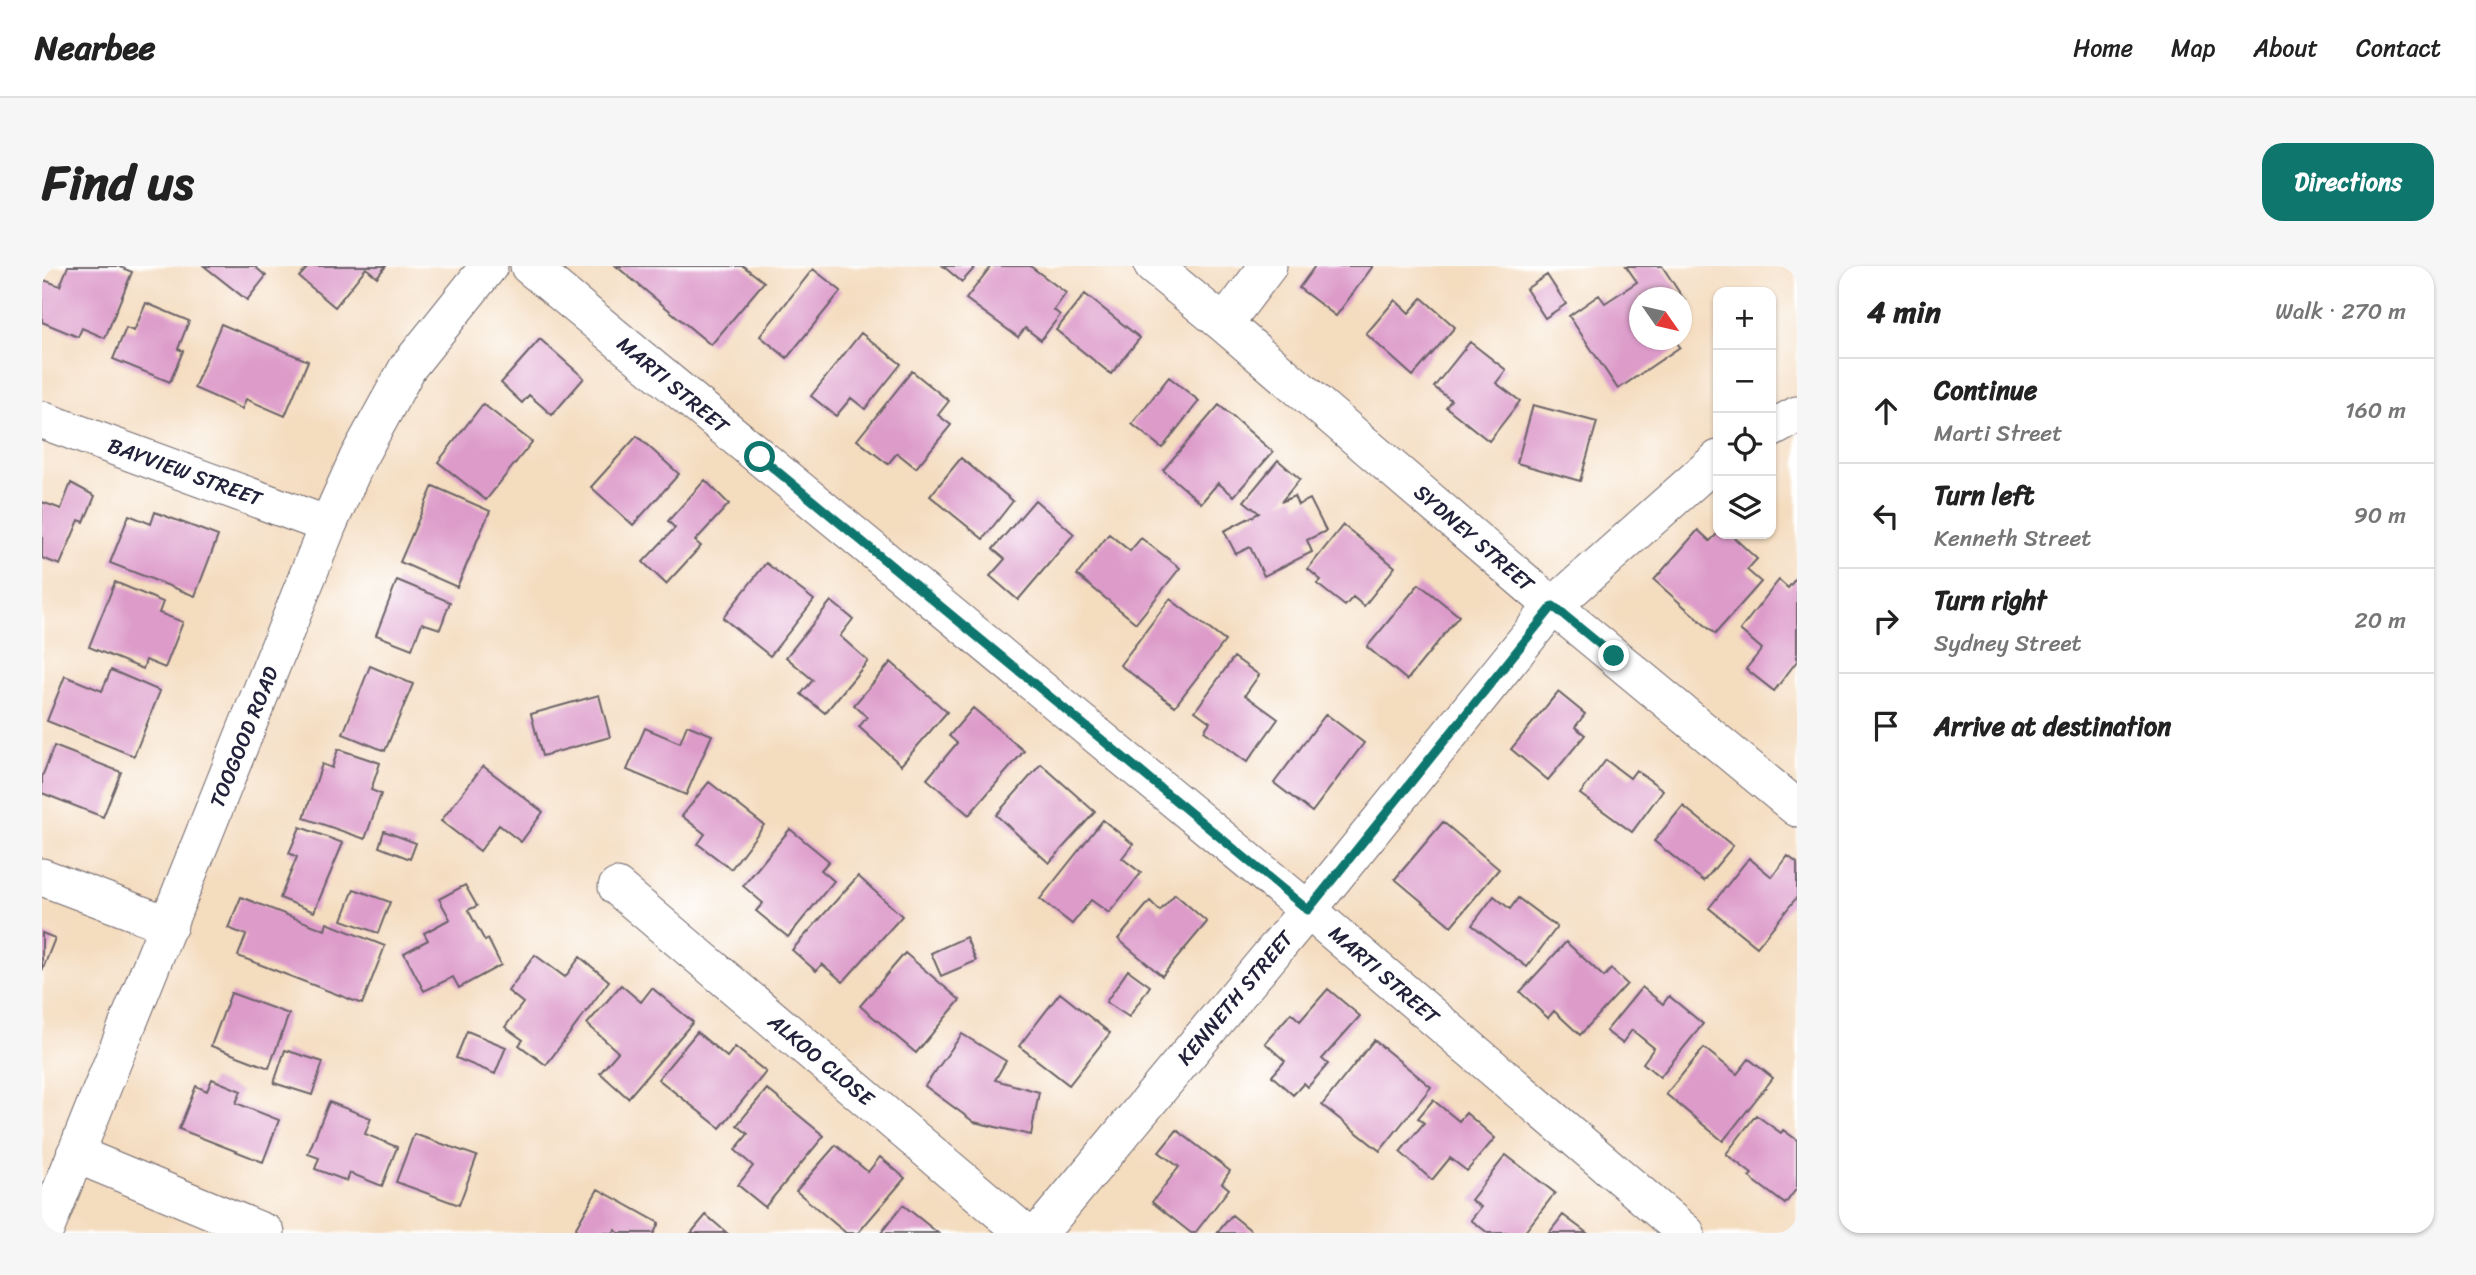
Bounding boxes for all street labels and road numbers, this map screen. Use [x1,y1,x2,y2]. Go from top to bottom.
street label: MARTI STREET [608,326,739,445]
street label: BAYVIEW STREET [103,426,269,518]
street label: SYDNEY STREET [1405,474,1544,603]
street label: TOOGOOD ROAD [198,660,290,814]
street label: MARTI STREET [1320,915,1449,1035]
street label: KENNETH STREET [1167,921,1304,1074]
street label: ALKOO CLOSE [758,1003,884,1117]

